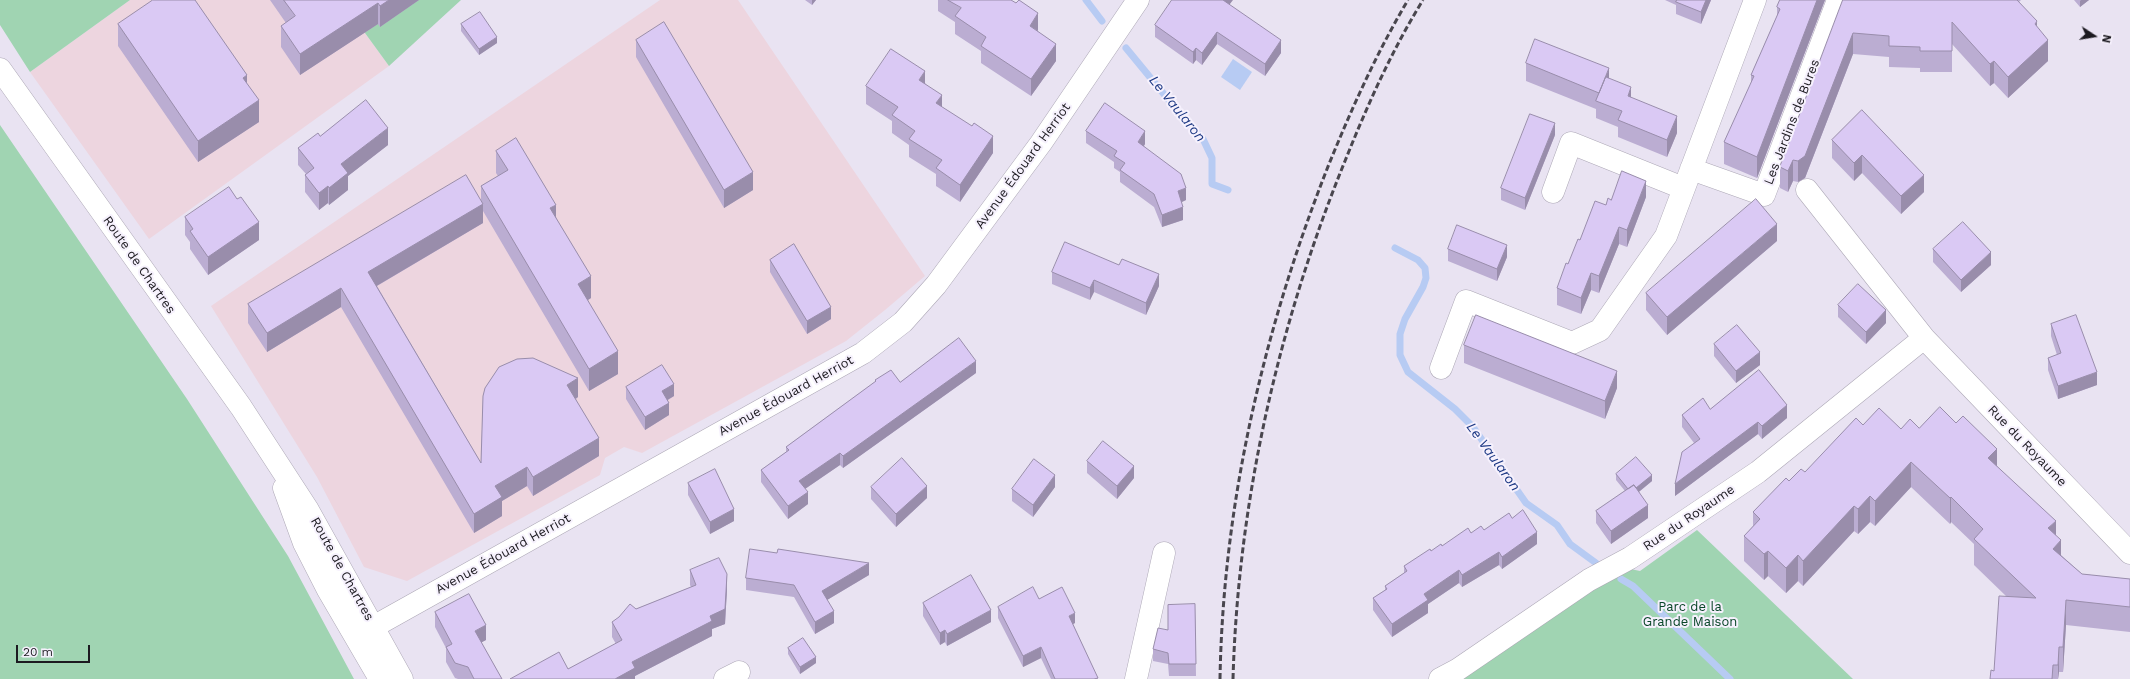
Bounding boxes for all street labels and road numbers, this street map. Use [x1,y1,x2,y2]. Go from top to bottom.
street label: Les Jardins de Bures [1761,57,1823,187]
street label: Avenue Édouard Herriot [972,100,1074,232]
street label: Route de Chartres [99,213,179,317]
street label: Avenue Édouard Herriot [716,352,856,440]
street label: Rue du Royaume [1984,402,2070,490]
street label: Rue du Royaume [1640,482,1738,554]
street label: Avenue Édouard Herriot [433,510,573,598]
street label: Route de Chartres [307,515,377,623]

